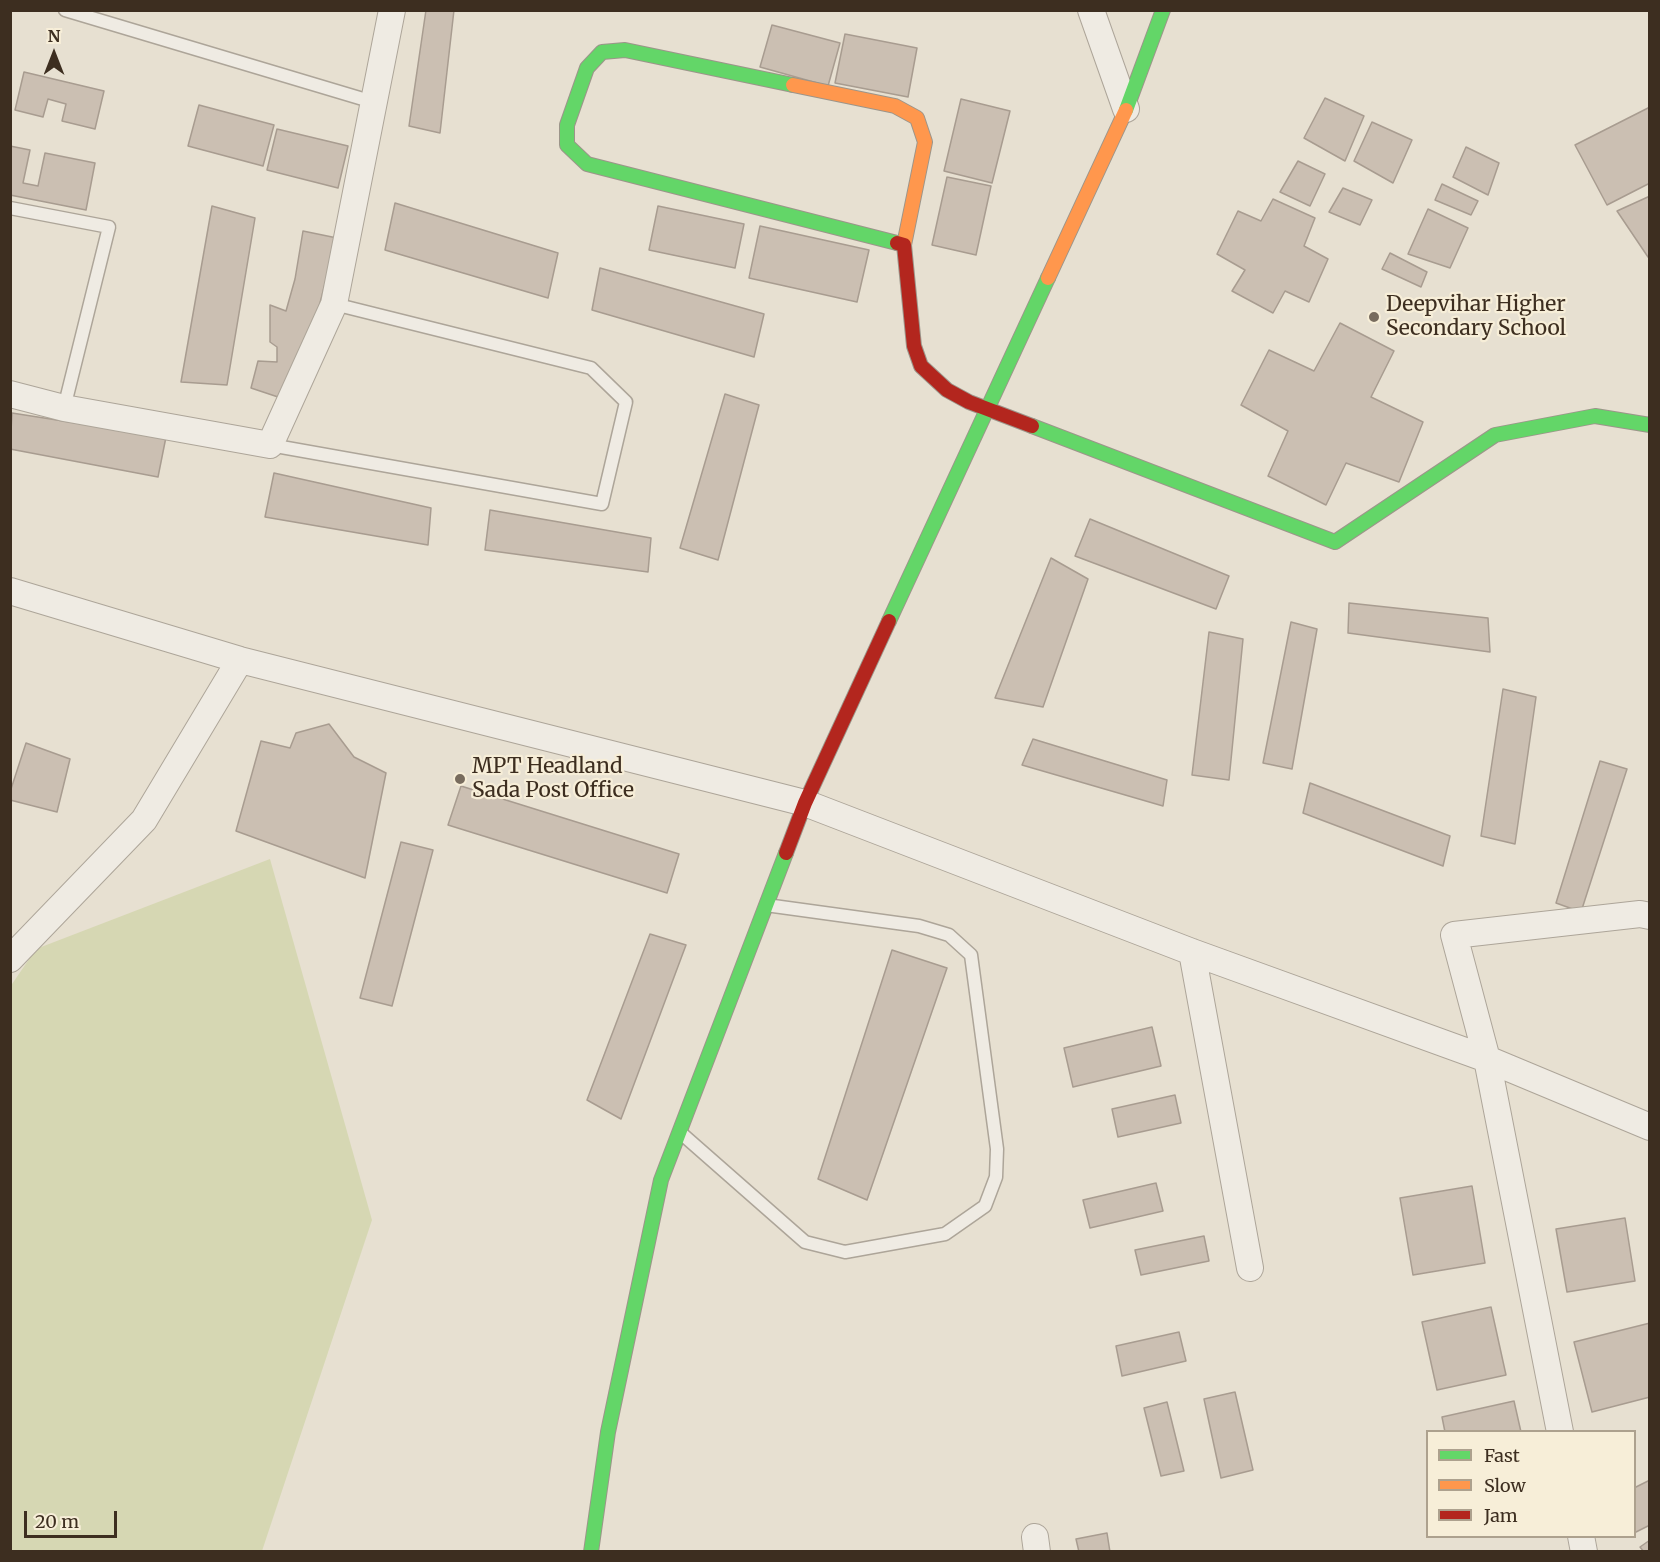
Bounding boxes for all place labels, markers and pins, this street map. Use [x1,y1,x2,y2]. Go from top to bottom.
place label: Deepvihar Higher Secondary School [1386,292,1566,342]
marker: Deepvihar Higher Secondary School [1367,310,1381,324]
place label: MPT Headland Sada Post Office [472,754,634,804]
marker: MPT Headland Sada Post Office [453,772,467,786]

